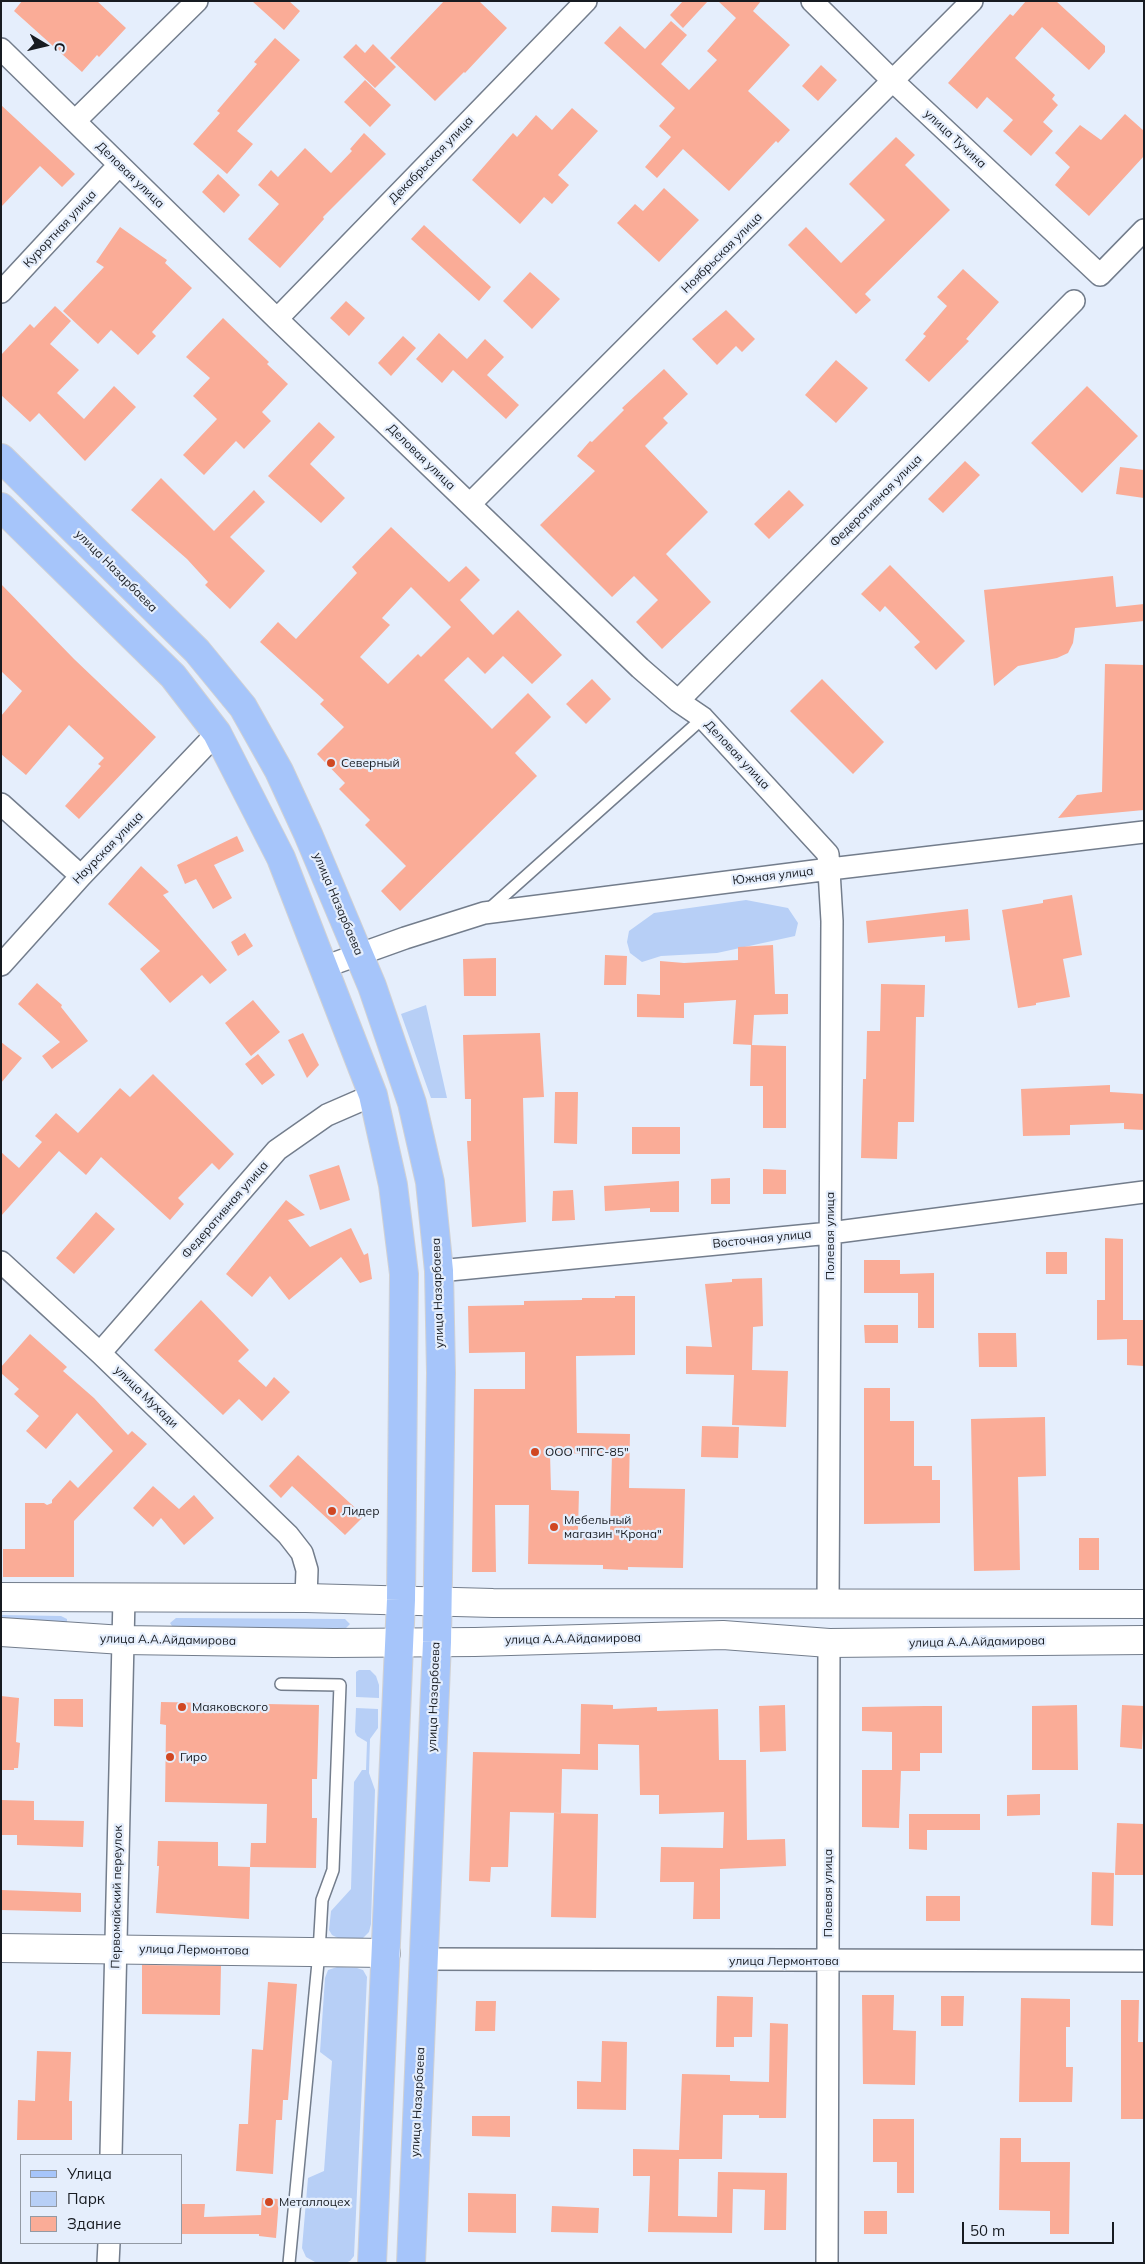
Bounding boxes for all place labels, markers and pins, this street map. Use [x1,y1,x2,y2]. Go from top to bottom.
place label: Северный [341,756,400,770]
marker: Северный [325,757,337,769]
place label: ООО "ПГС-85" [545,1445,629,1459]
marker: ООО "ПГС-85" [529,1446,541,1458]
place label: Лидер [342,1504,380,1518]
marker: Лидер [326,1505,338,1517]
place label: Мебельный магазин "Крона" [564,1513,662,1541]
marker: Мебельный магазин "Крона" [548,1521,560,1533]
place label: Маяковского [192,1700,268,1714]
marker: Маяковского [176,1701,188,1713]
place label: Гиро [180,1750,207,1764]
marker: Гиро [164,1751,176,1763]
place label: Металлоцех [279,2195,350,2209]
marker: Металлоцех [263,2196,275,2208]

